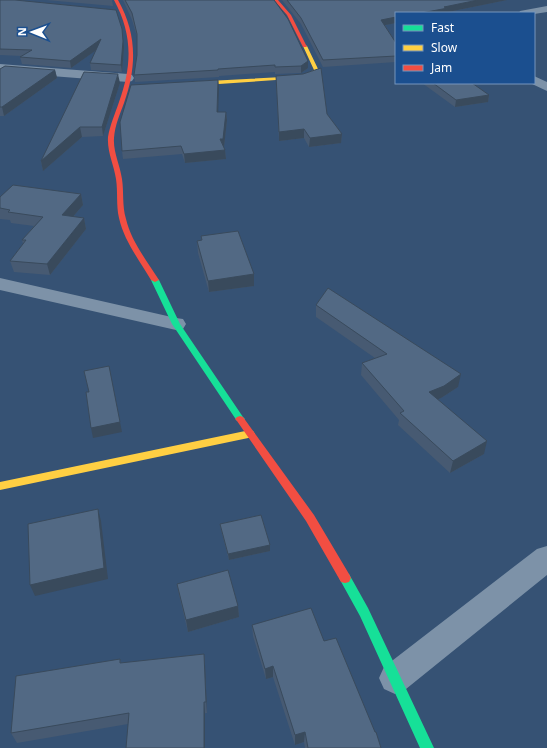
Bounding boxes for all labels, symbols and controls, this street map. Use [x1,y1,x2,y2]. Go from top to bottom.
north arrow [12,12,52,52]
legend [395,12,535,84]
text: Fast [431,19,455,36]
text: N [14,27,29,36]
text: Slow [431,39,458,56]
text: Jam [430,59,452,76]

